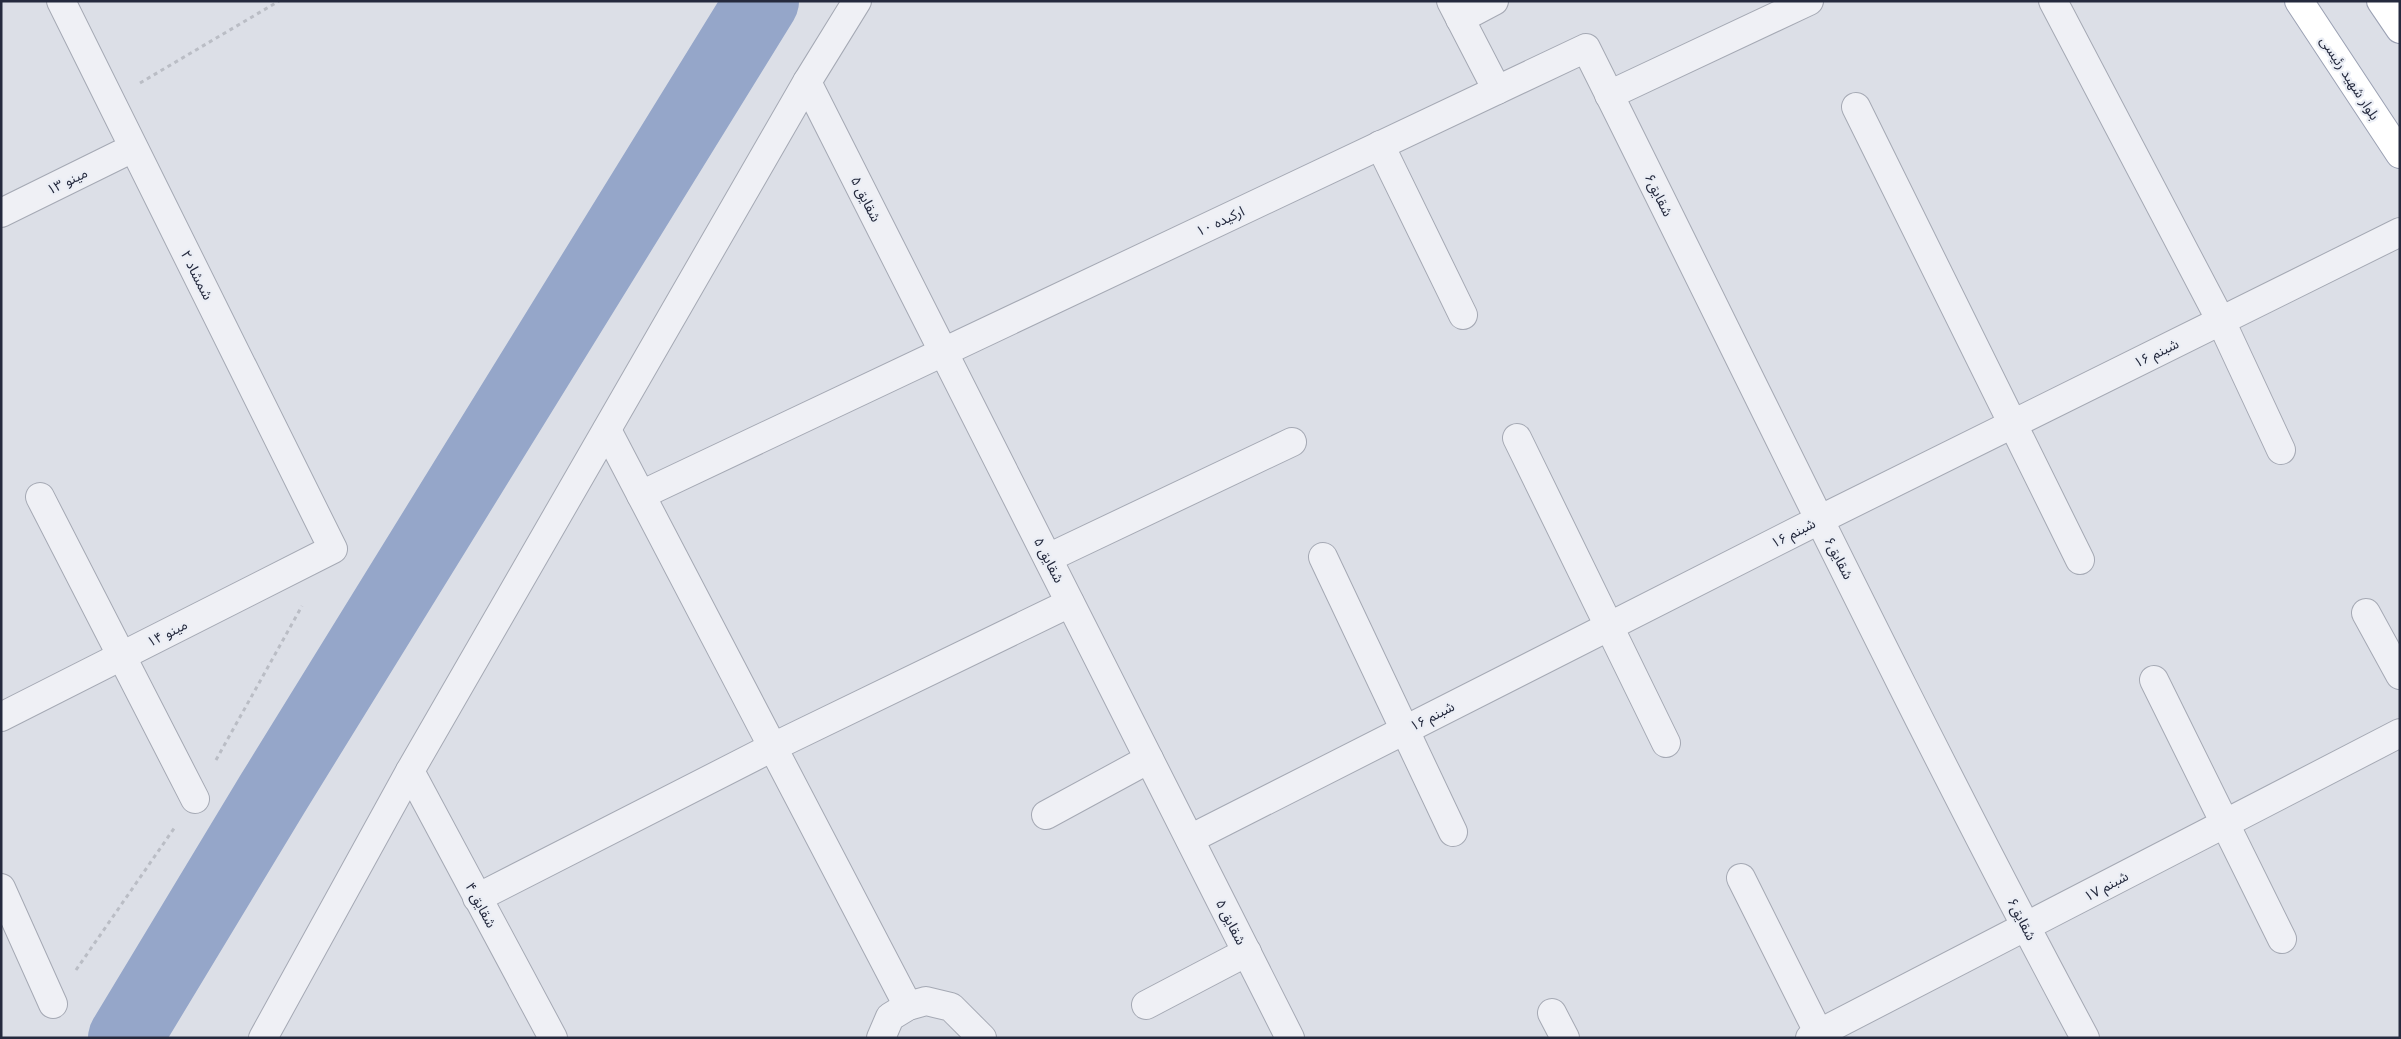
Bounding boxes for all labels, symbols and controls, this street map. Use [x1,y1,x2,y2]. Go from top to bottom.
street label: بلوار شهید رئیسی [2316,33,2383,124]
street label: مینو ۱۳ [44,164,90,199]
street label: شقایق۶ [1640,171,1676,220]
street label: شقایق ۵ [846,174,884,225]
street label: ارکیده ۱۰ [1193,203,1247,240]
street label: شمشاد ۲ [178,248,216,302]
street label: شبنم ۱۶ [2131,335,2182,373]
street label: شبنم ۱۶ [1768,515,1819,554]
street label: شقایق۶ [1820,534,1856,583]
street label: شقایق ۵ [1029,535,1067,586]
street label: مینو ۱۴ [144,616,190,651]
street label: شبنم ۱۶ [1407,698,1458,737]
street label: شبنم ۱۷ [2081,868,2132,907]
street label: شقایق ۴ [461,880,500,931]
street label: شقایق۶ [2003,895,2039,944]
street label: شقایق ۵ [1211,897,1249,948]

